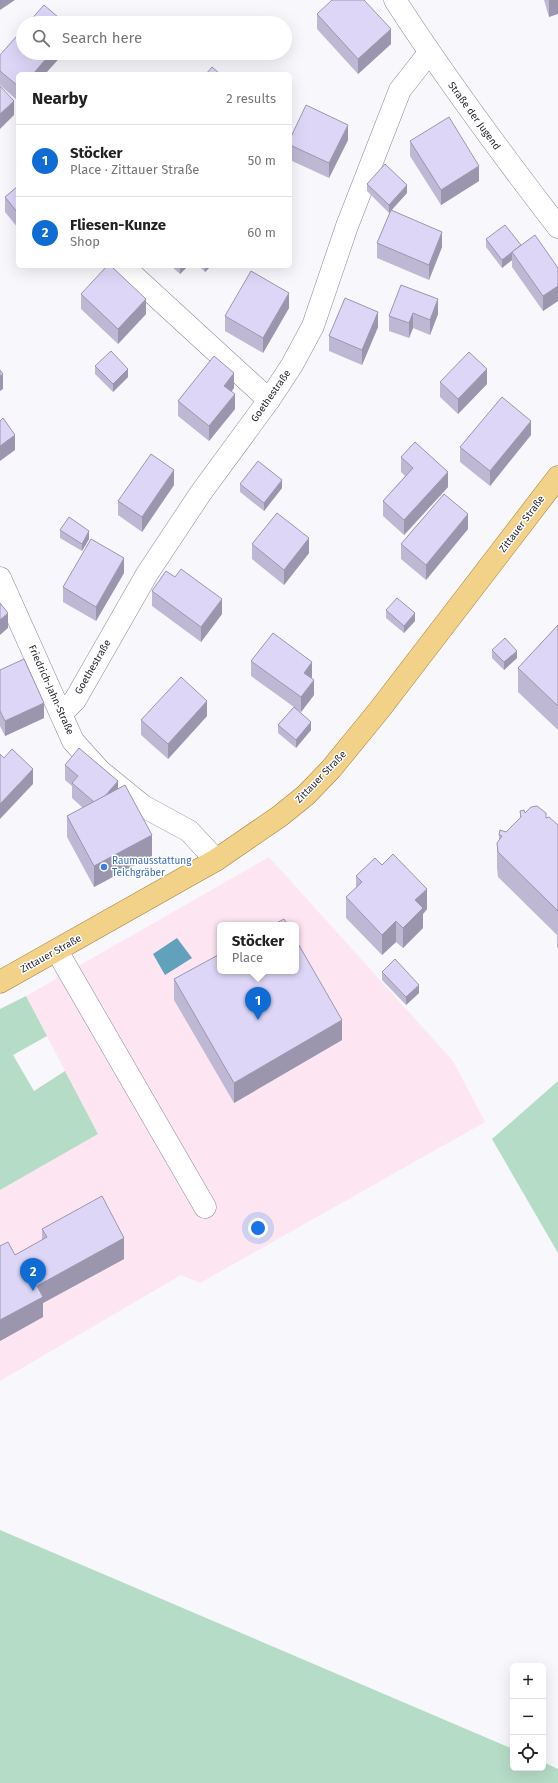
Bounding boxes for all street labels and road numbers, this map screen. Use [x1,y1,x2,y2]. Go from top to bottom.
street label: Straße der Jugend [445,80,503,152]
street label: Goethestraße [249,368,293,424]
street label: Zittauer Straße [497,493,547,555]
street label: Goethestraße [73,638,113,696]
street label: Friedrich-Jahn-Straße [26,643,76,737]
street label: Zittauer Straße [293,748,349,806]
street label: Zittauer Straße [18,932,84,976]

